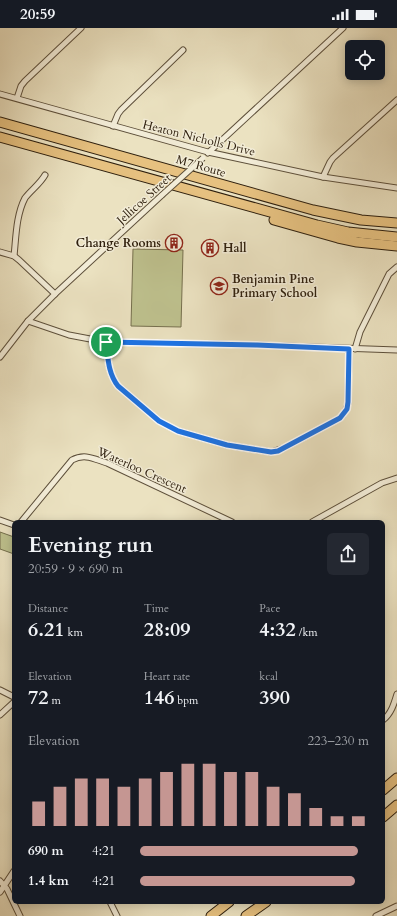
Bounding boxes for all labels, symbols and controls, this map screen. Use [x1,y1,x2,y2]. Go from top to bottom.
text: 20:59 [20,4,55,24]
map controls [345,40,385,80]
button: locate [345,40,385,80]
street label: Heaton Nicholls Drive [141,116,257,160]
street label: M7 Route [174,151,228,181]
street label: Jellicoe Street [112,170,175,229]
building icon: Change Rooms [164,233,184,253]
place label: Change Rooms [76,235,161,251]
building icon: Hall [200,238,220,258]
place label: Hall [223,240,247,256]
place label: Benjamin Pine Primary School [232,271,318,301]
school or university icon: Benjamin Pine Primary School [209,276,229,296]
pin [89,325,123,359]
icon: arrive [95,331,117,353]
street label: Waterloo Crescent [94,443,189,497]
text: Evening run [28,530,153,560]
button: share [327,533,369,575]
text: 20:59 · 9 × 690 m [28,560,123,578]
text: Distance [28,601,68,616]
text: Time [144,601,169,616]
text: Pace [259,601,281,616]
text: 6.21 [28,616,65,643]
text: 28:09 [144,616,190,643]
text: 4:32 [259,616,296,643]
text: km [65,625,83,640]
text: /km [296,625,318,640]
text: Elevation [28,669,72,684]
text: Heart rate [144,669,190,684]
text: kcal [259,669,278,684]
text: 72 [28,684,49,711]
text: 146 [144,684,174,711]
text: 390 [259,684,290,711]
text: m [49,693,61,708]
text: bpm [174,693,198,708]
text: Elevation [28,732,80,750]
text: 223–230 m [307,732,369,750]
text: 690 m [28,842,63,860]
text: 4:21 [92,842,115,860]
text: 1.4 km [28,872,69,890]
text: 4:21 [92,872,115,890]

